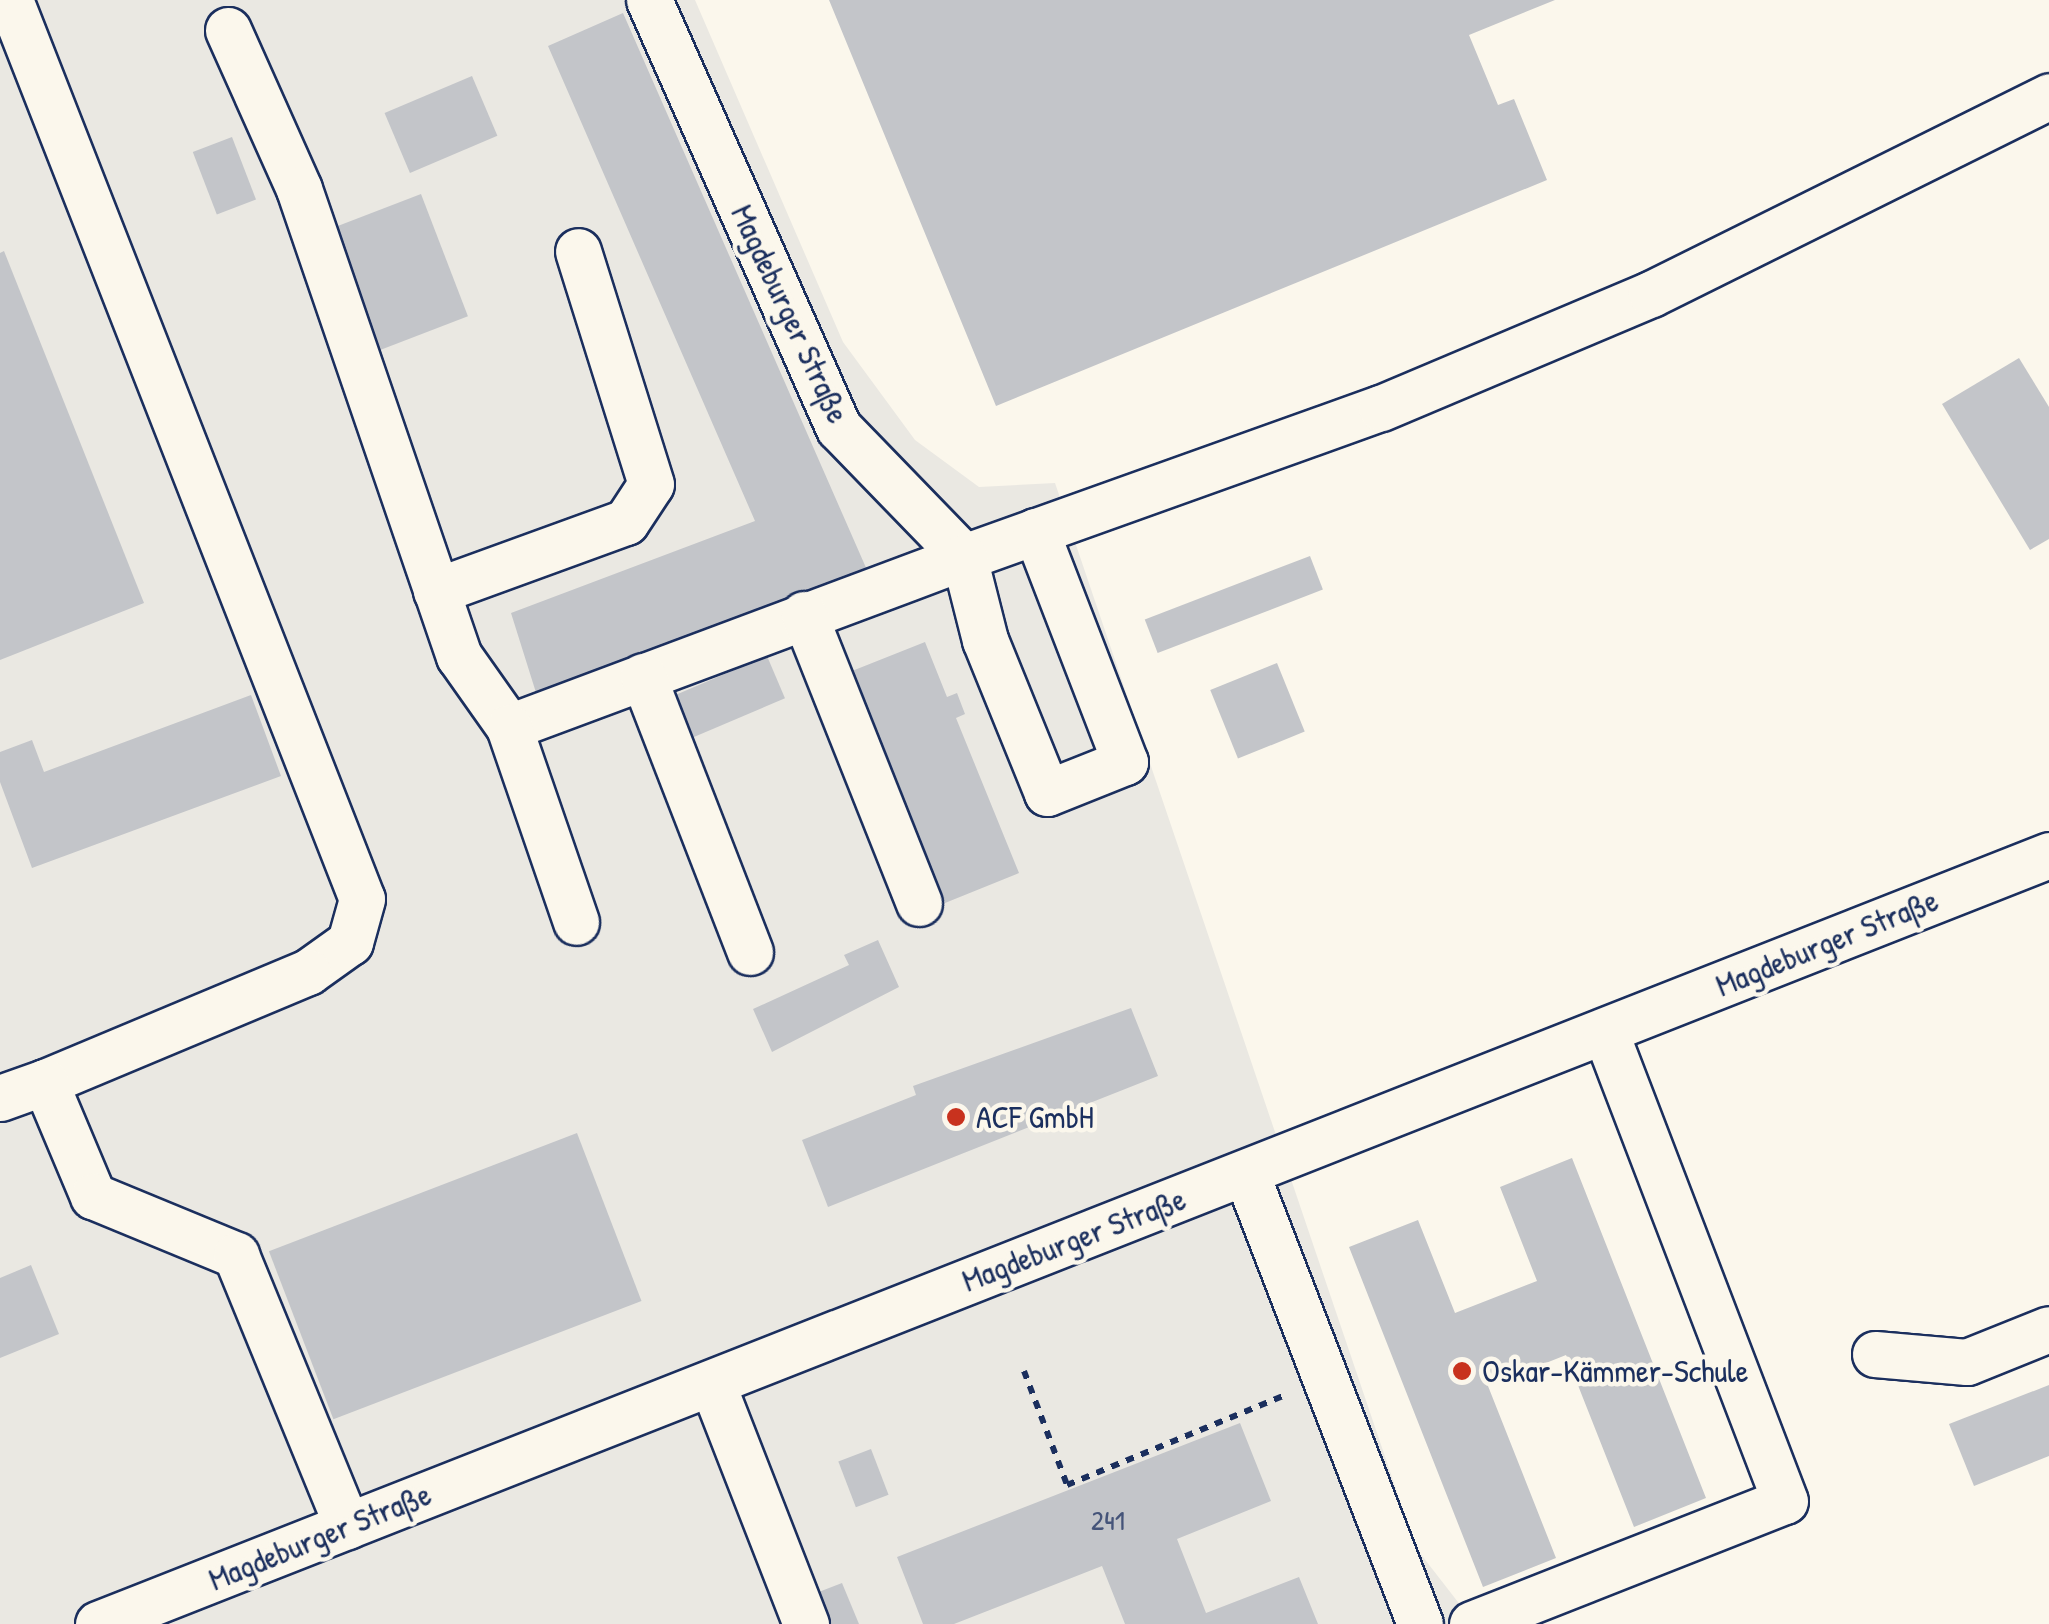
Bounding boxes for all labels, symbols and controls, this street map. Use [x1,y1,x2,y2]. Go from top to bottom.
street label: Magdeburger Straße [723,199,857,429]
street label: Magdeburger Straße [1710,881,1944,1005]
place label: ACF GmbH [976,1098,1094,1136]
marker: ACF GmbH [945,1106,967,1128]
street label: Magdeburger Straße [957,1180,1191,1300]
place label: Oskar-Kämmer-Schule [1482,1352,1749,1390]
marker: Oskar-Kämmer-Schule [1451,1360,1473,1382]
street label: Magdeburger Straße [203,1475,437,1599]
house number: 241 [1091,1503,1125,1537]

